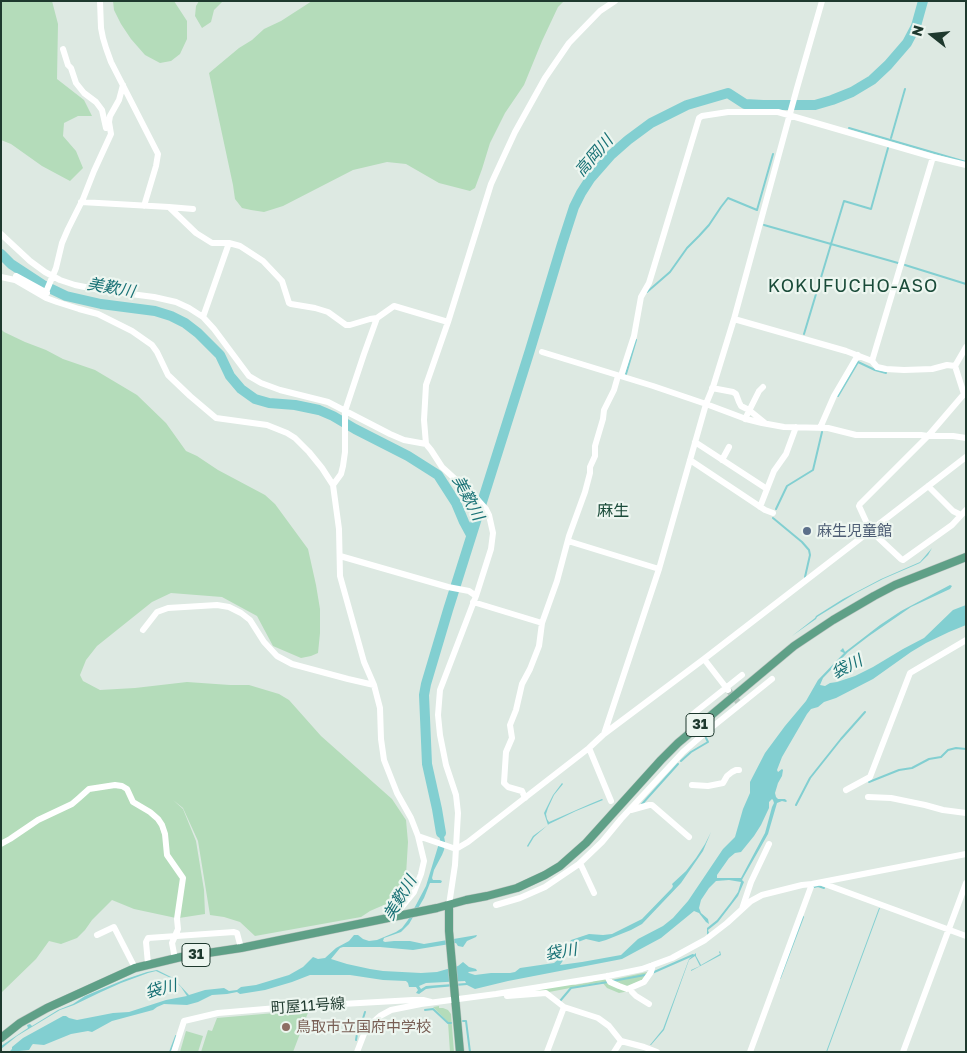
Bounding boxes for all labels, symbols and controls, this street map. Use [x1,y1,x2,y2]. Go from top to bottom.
north arrow [907,10,957,60]
text: N [907,23,927,38]
water label: 高岡川 [571,132,617,180]
water label: 美歎川 [86,274,136,302]
district label: KOKUFUCHO-ASO [766,275,940,297]
water label: 美歎川 [448,472,488,524]
district label: 麻生 [597,501,629,521]
place label: 麻生児童館 [817,522,892,540]
marker: 麻生児童館 [801,525,813,537]
water label: 袋川 [828,651,866,683]
road number: 31 [686,714,714,736]
water label: 美歎川 [379,872,421,924]
water label: 袋川 [544,940,578,964]
road number: 31 [182,944,210,966]
water label: 袋川 [143,976,179,1002]
street label: 町屋11号線 [270,994,346,1018]
place label: 鳥取市立国府中学校 [296,1018,431,1036]
marker: 鳥取市立国府中学校 [280,1021,292,1033]

